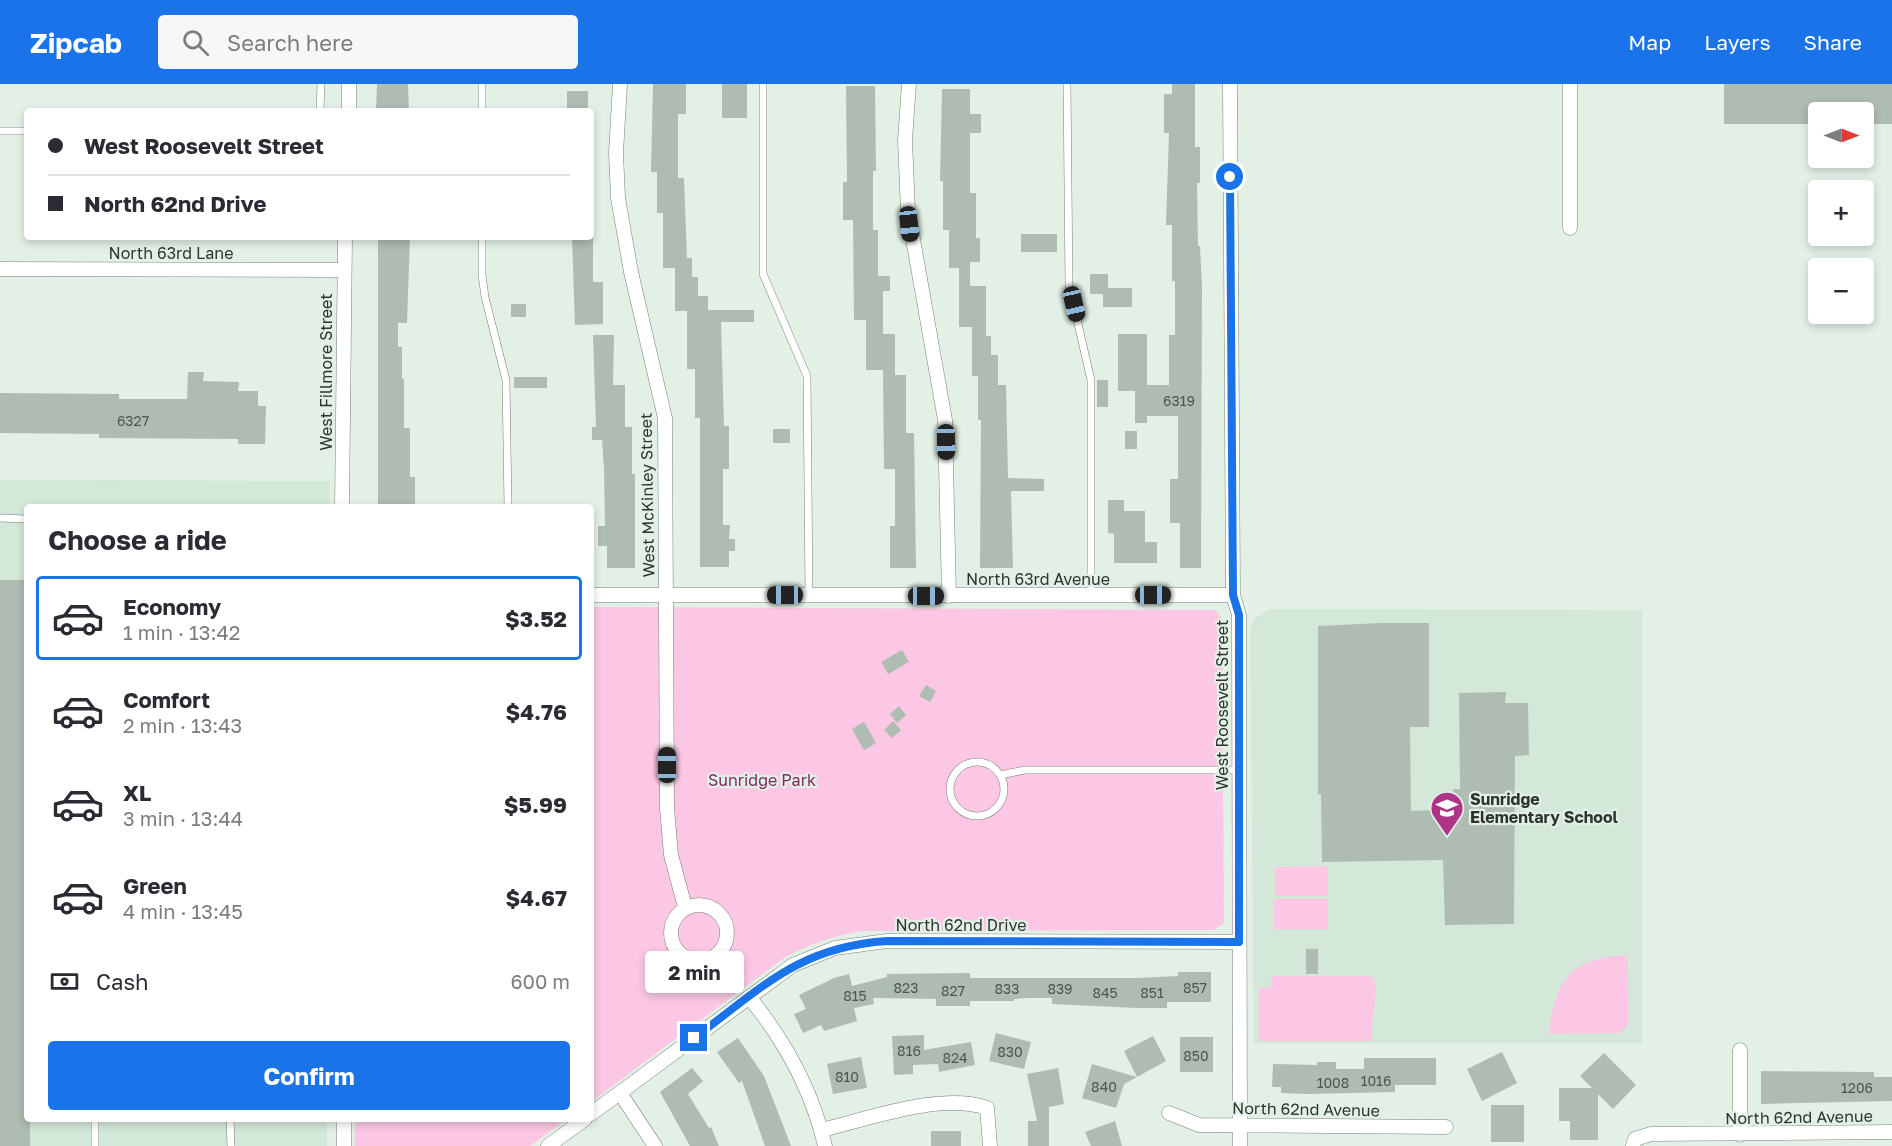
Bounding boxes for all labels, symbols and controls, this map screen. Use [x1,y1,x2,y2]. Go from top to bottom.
search box [158,15,578,69]
text: Zipcab [30,26,122,59]
icon: search [179,26,212,59]
text: Search here [227,29,353,56]
text: Map [1628,29,1671,55]
text: Layers [1704,29,1771,55]
text: Share [1804,29,1862,55]
north arrow [1808,102,1874,168]
map controls [1808,102,1874,324]
text: West Roosevelt Street [84,132,324,159]
route start [1216,163,1243,190]
button: + [1808,180,1874,246]
text: North 62nd Drive [84,190,266,217]
car [898,205,920,243]
street label: North 63rd Lane [109,243,233,263]
button: − [1808,258,1874,324]
car [1061,284,1087,324]
street label: West Fillmore Street [316,293,336,451]
house number: 6319 [1163,392,1195,409]
house number: 6327 [117,412,149,429]
street label: West McKinley Street [636,412,658,578]
car [937,424,955,460]
text: Choose a ride [48,524,227,556]
street label: North 63rd Avenue [966,569,1110,589]
car [767,586,803,604]
car [1135,586,1171,604]
car [908,587,944,605]
icon: car [51,591,105,645]
text: Economy [123,593,221,620]
text: $3.52 [505,605,567,632]
text: 1 min · 13:42 [123,620,240,644]
street label: West Roosevelt Street [1212,620,1232,790]
icon: car [51,684,105,738]
text: Comfort [123,686,210,713]
text: $4.76 [506,698,567,725]
text: 2 min · 13:43 [123,713,242,737]
car [658,747,676,783]
park label: Sunridge Park [708,770,816,790]
icon: car [51,777,105,831]
text: XL [123,779,151,806]
place label: Sunridge Elementary School [1470,789,1619,827]
school or university icon: Sunridge Elementary School [1429,790,1465,837]
text: $5.99 [504,791,567,818]
text: 3 min · 13:44 [123,806,243,830]
icon: car [51,870,105,924]
text: Green [123,872,187,899]
text: $4.67 [506,884,567,911]
text: 4 min · 13:45 [123,899,243,923]
street label: North 62nd Drive [896,915,1026,935]
callout: 2 min [644,951,744,993]
text: 2 min [668,960,721,984]
icon: cash [48,965,81,998]
text: Cash [96,968,149,995]
text: 600 m [510,969,570,993]
house number: 823 [894,979,918,996]
house number: 857 [1183,979,1207,996]
house number: 833 [995,980,1019,997]
house number: 839 [1047,980,1073,997]
house number: 827 [941,982,965,999]
house number: 845 [1092,984,1118,1001]
house number: 851 [1140,984,1164,1001]
house number: 815 [843,987,867,1004]
route end [680,1024,707,1051]
button: Confirm [48,1041,570,1110]
house number: 816 [897,1042,921,1059]
house number: 830 [997,1043,1023,1060]
house number: 850 [1183,1047,1209,1064]
house number: 824 [942,1049,968,1066]
house number: 810 [835,1068,859,1085]
house number: 1016 [1361,1072,1391,1089]
house number: 1008 [1317,1074,1349,1091]
house number: 840 [1091,1078,1117,1095]
house number: 1206 [1841,1079,1873,1096]
street label: North 62nd Avenue [1232,1098,1380,1120]
street label: North 62nd Avenue [1725,1106,1873,1128]

